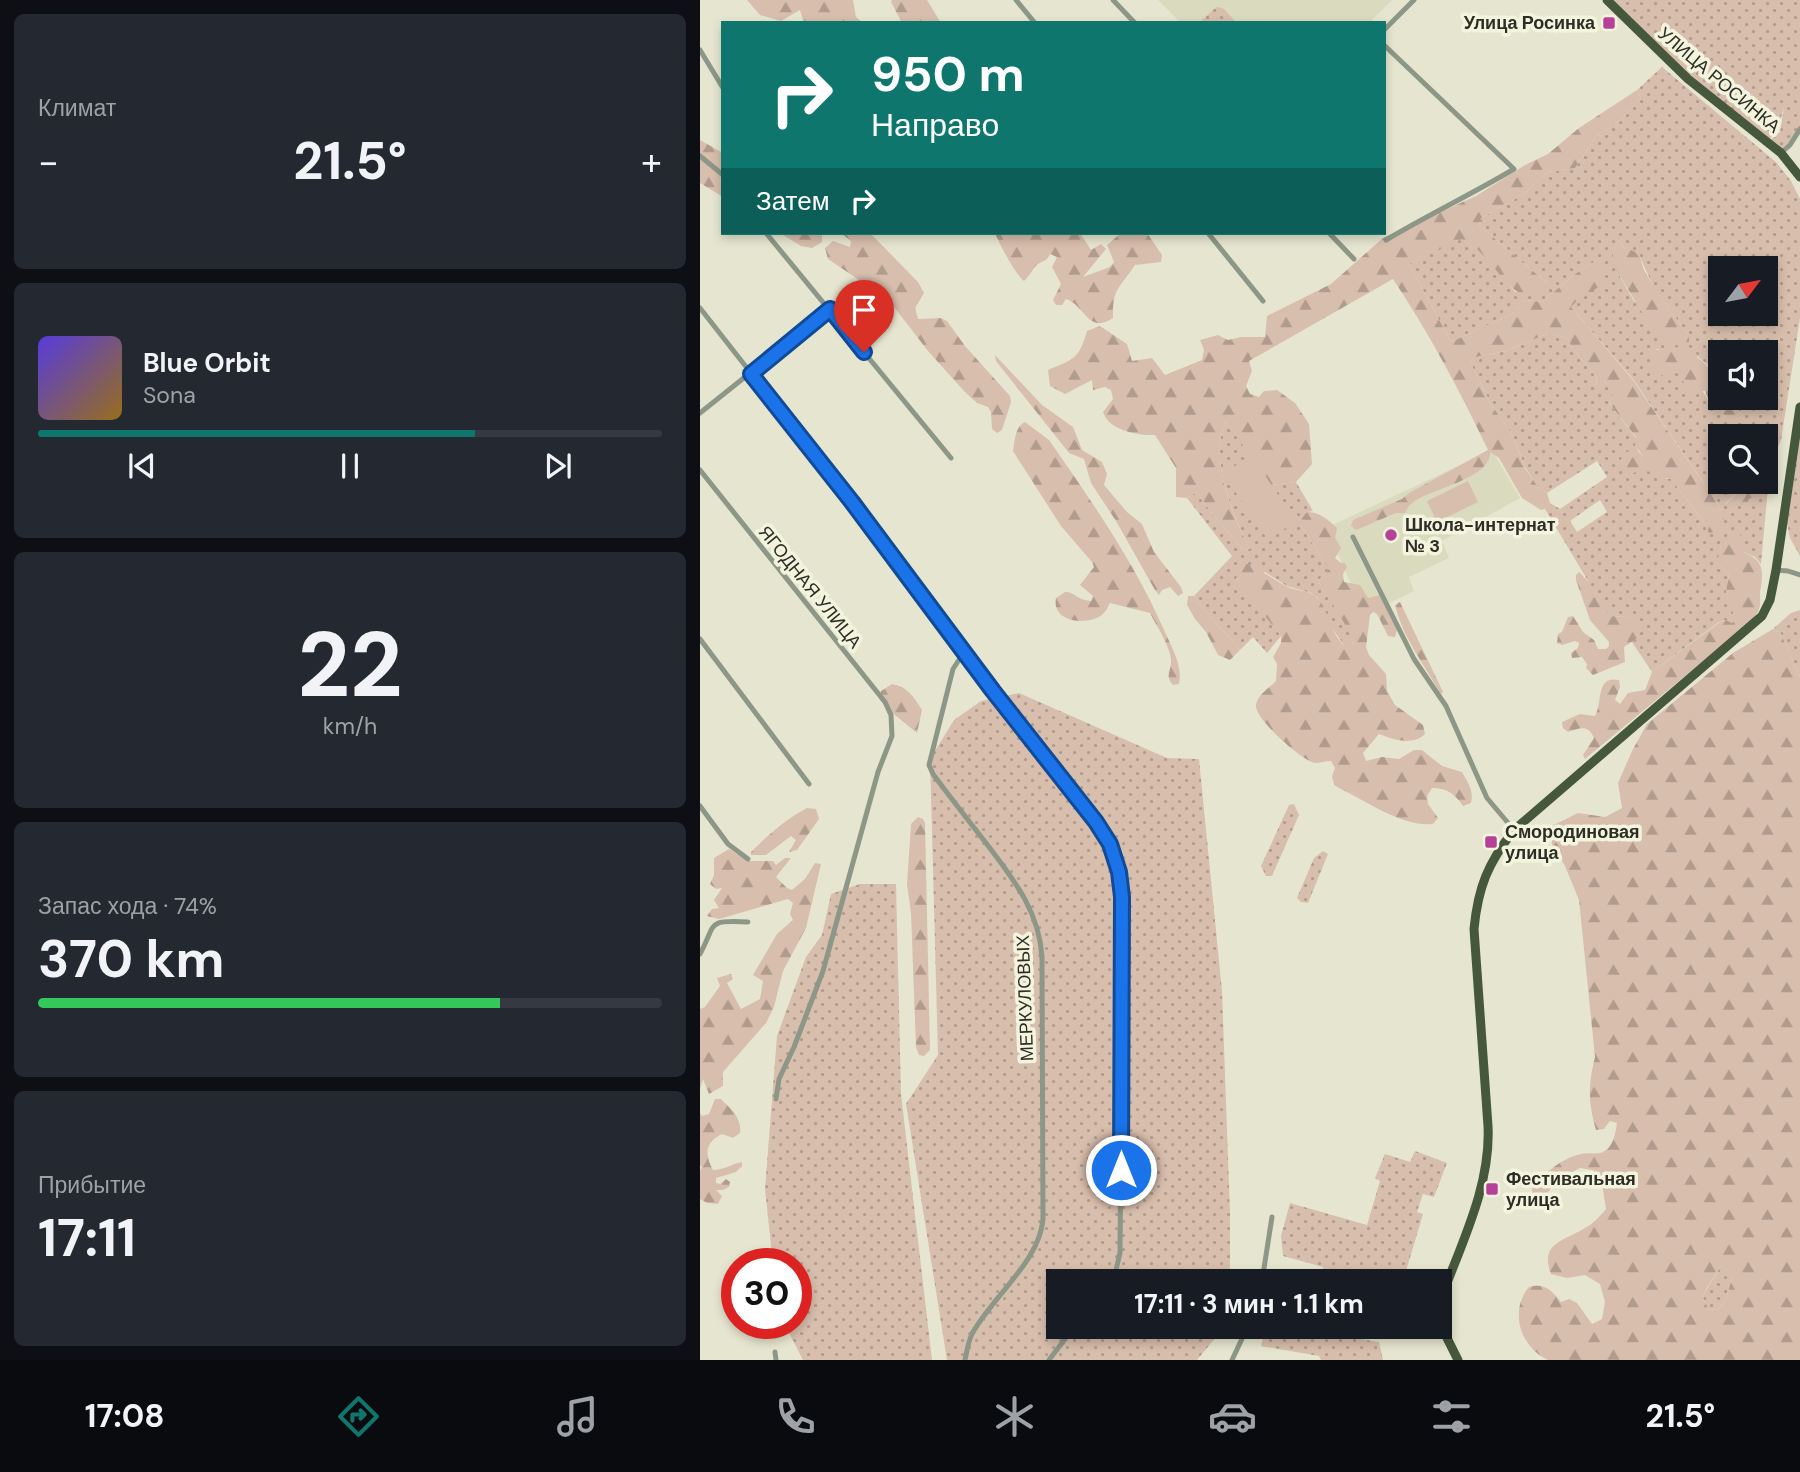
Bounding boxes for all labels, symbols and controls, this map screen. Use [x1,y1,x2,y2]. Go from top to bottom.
place label: Улица Росинка [1464,11,1596,35]
marker: Улица Росинка [1601,15,1617,31]
street label: УЛИЦА РОСИНКА [1653,22,1785,138]
text: 950 m [871,42,1025,106]
icon: right [756,49,847,140]
text: Климат [38,93,116,123]
text: Направо [871,104,999,146]
text: 21.5° [293,127,407,195]
text: − [38,137,59,187]
text: + [641,137,662,187]
icon: right [844,182,882,220]
text: Затем [756,184,830,218]
north arrow [1708,256,1778,326]
map controls [1708,256,1778,494]
pin [834,280,894,352]
icon: arrive [845,291,883,329]
button: sound [1708,340,1778,410]
text: Blue Orbit [143,346,271,380]
text: Sona [143,380,196,410]
button: search [1708,424,1778,494]
icon: previous [123,447,161,485]
icon: pause [331,447,369,485]
icon: next [539,447,577,485]
place label: Школа-интернат № 3 [1405,513,1556,558]
street label: ЯГОДНАЯ УЛИЦА [753,521,867,653]
marker: Школа-интернат № 3 [1383,527,1399,543]
text: 22 [297,606,403,724]
text: km/h [323,711,377,741]
place label: Смородиновая улица [1505,820,1640,865]
marker: Смородиновая улица [1483,834,1499,850]
text: Запас хода · 74% [38,891,217,921]
text: 370 km [38,925,224,993]
street label: МЕРКУЛОВЫХ [1011,934,1039,1062]
position arrow [1084,1133,1158,1207]
place label: Фестивальная улица [1506,1167,1636,1212]
text: Прибытие [38,1170,146,1200]
marker: Фестивальная улица [1484,1181,1500,1197]
text: 17:11 [38,1204,136,1272]
speed limit sign: 30 [721,1248,812,1339]
text: 17:11 · 3 мин · 1.1 km [1134,1287,1364,1321]
icon: directions [334,1392,383,1441]
icon: music [553,1392,602,1441]
icon: phone [771,1392,820,1441]
icon: climate [990,1392,1039,1441]
icon: car [1208,1392,1257,1441]
icon: filters [1427,1392,1476,1441]
text: 17:08 [85,1395,165,1437]
text: 21.5° [1645,1395,1715,1437]

